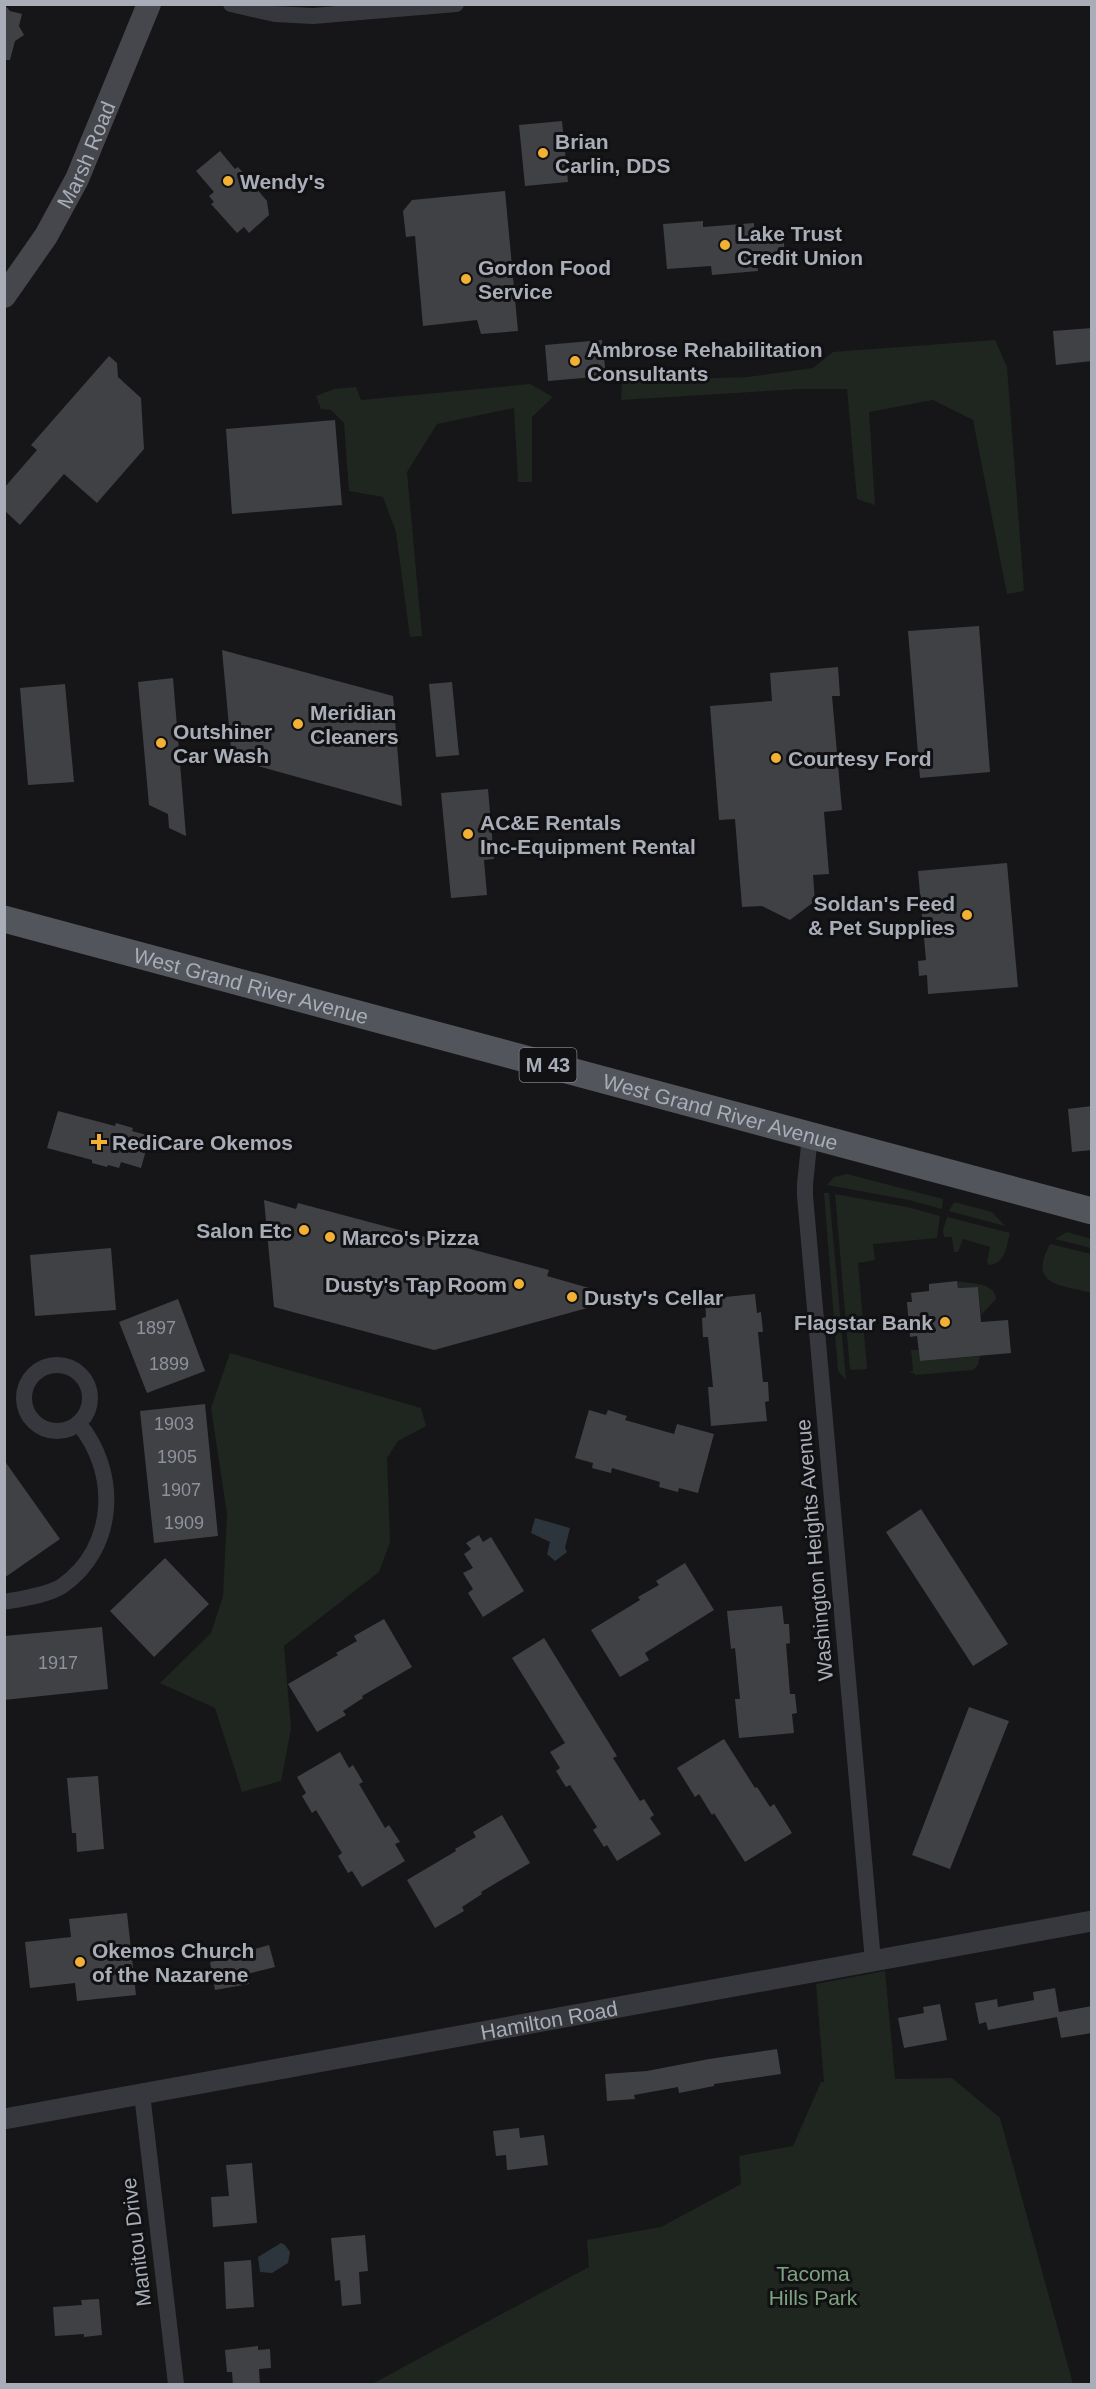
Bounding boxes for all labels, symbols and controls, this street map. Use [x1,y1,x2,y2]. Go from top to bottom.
street label: Marsh Road [52,98,119,212]
place label: Brian Carlin, DDS [555,130,671,177]
marker: Brian Carlin, DDS [536,146,550,160]
place label: Wendy's [240,170,325,193]
marker: Wendy's [221,174,235,188]
place label: Lake Trust Credit Union [737,222,863,269]
marker: Lake Trust Credit Union [718,238,732,252]
place label: Gordon Food Service [478,256,611,303]
marker: Gordon Food Service [459,272,473,286]
place label: Ambrose Rehabilitation Consultants [587,338,823,385]
marker: Ambrose Rehabilitation Consultants [568,354,582,368]
place label: Meridian Cleaners [310,701,399,748]
marker: Meridian Cleaners [291,717,305,731]
place label: Outshiner Car Wash [173,720,272,767]
marker: Outshiner Car Wash [154,736,168,750]
place label: Courtesy Ford [788,747,932,770]
marker: Courtesy Ford [769,751,783,765]
place label: AC&E Rentals Inc-Equipment Rental [480,811,696,858]
marker: AC&E Rentals Inc-Equipment Rental [461,827,475,841]
place label: Soldan's Feed & Pet Supplies [808,892,955,939]
marker: Soldan's Feed & Pet Supplies [960,908,974,922]
street label: West Grand River Avenue [131,943,371,1028]
road number: M 43 [520,1048,576,1082]
street label: West Grand River Avenue [601,1069,841,1154]
place label: RediCare Okemos [112,1131,293,1154]
marker: RediCare Okemos [90,1133,108,1151]
place label: Salon Etc [196,1219,292,1242]
marker: Salon Etc [297,1223,311,1237]
place label: Marco's Pizza [342,1226,479,1249]
marker: Marco's Pizza [323,1230,337,1244]
place label: Dusty's Tap Room [325,1273,507,1296]
marker: Dusty's Tap Room [512,1277,526,1291]
place label: Dusty's Cellar [584,1286,723,1309]
marker: Dusty's Cellar [565,1290,579,1304]
place label: Flagstar Bank [794,1311,933,1334]
marker: Flagstar Bank [938,1315,952,1329]
house number: 1897 [136,1318,176,1338]
house number: 1899 [149,1354,189,1374]
house number: 1903 [154,1414,194,1434]
street label: Washington Heights Avenue [791,1418,837,1682]
house number: 1905 [157,1447,197,1467]
house number: 1907 [161,1480,201,1500]
house number: 1909 [164,1513,204,1533]
house number: 1917 [38,1653,78,1673]
place label: Okemos Church of the Nazarene [92,1939,254,1986]
marker: Okemos Church of the Nazarene [73,1955,87,1969]
street label: Hamilton Road [479,1996,619,2044]
street label: Manitou Drive [117,2176,155,2308]
park label: Tacoma Hills Park [769,2262,858,2309]

